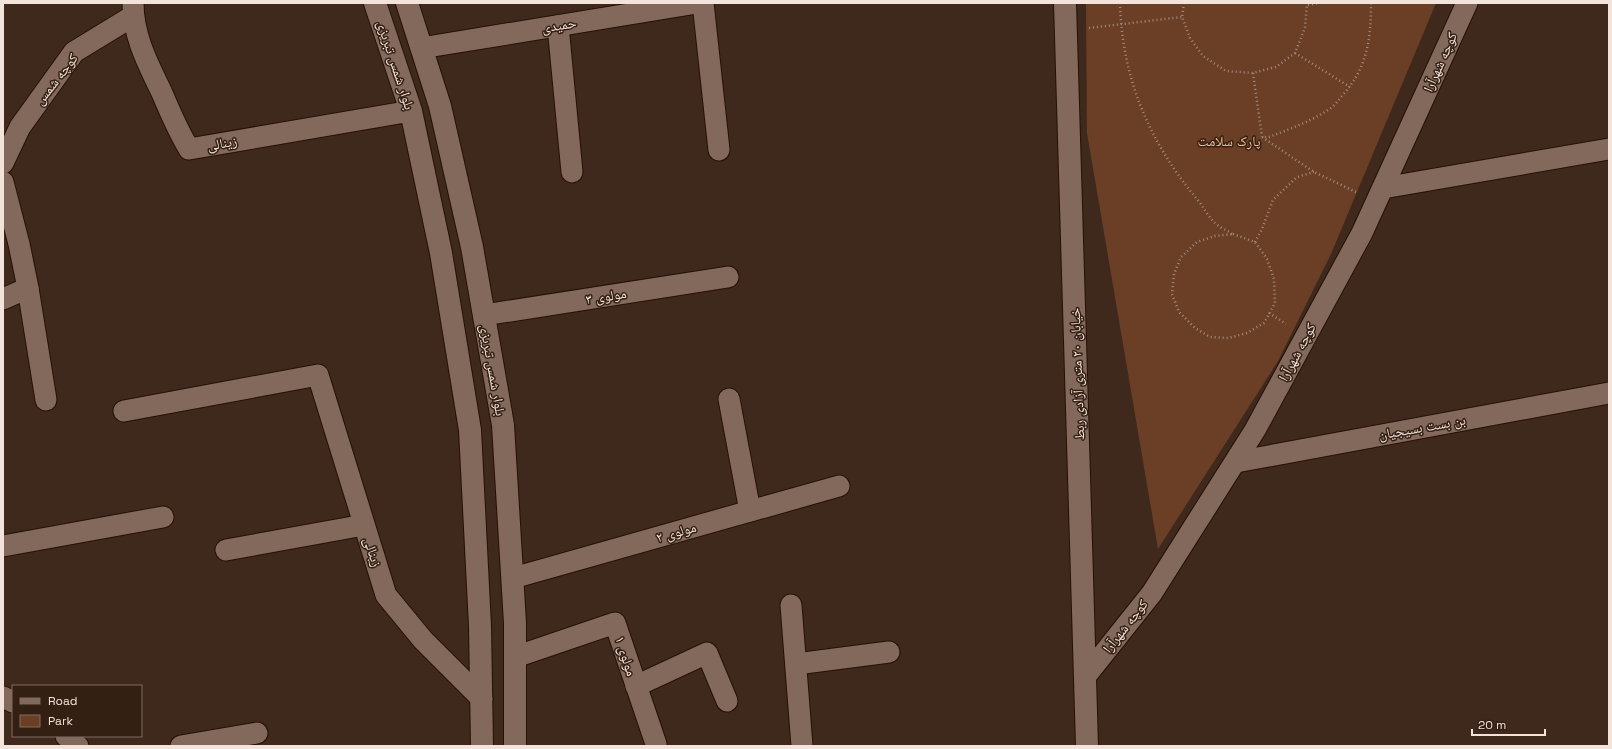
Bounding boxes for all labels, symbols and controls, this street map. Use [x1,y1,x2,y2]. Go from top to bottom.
street label: حمیدی [540,13,578,37]
street label: بلوار شمس تبریزی [373,18,419,112]
street label: کوچه شهرآرا [1419,29,1461,95]
street label: کوچه شمس [30,50,82,108]
street label: زینالی [205,131,239,155]
park label: پارک سلامت [1197,132,1261,150]
street label: مولوی ۳ [584,284,628,308]
street label: خیابان ۲۰ متری آزادی ربط [1066,307,1088,440]
street label: کوچه شهرآرا [1274,320,1320,384]
street label: بلوار شمس تبریزی [476,323,510,417]
street label: بن بست بسیجیان [1377,410,1467,444]
street label: مولوی ۲ [654,518,698,546]
street label: زینالی [360,535,386,569]
street label: کوچه شهرآرا [1098,595,1152,657]
street label: مولوی ۱ [611,634,641,678]
legend [12,685,142,737]
text: Road [48,693,77,709]
scale bar [1472,711,1545,737]
text: Park [48,713,73,729]
text: 20 m [1478,717,1506,733]

